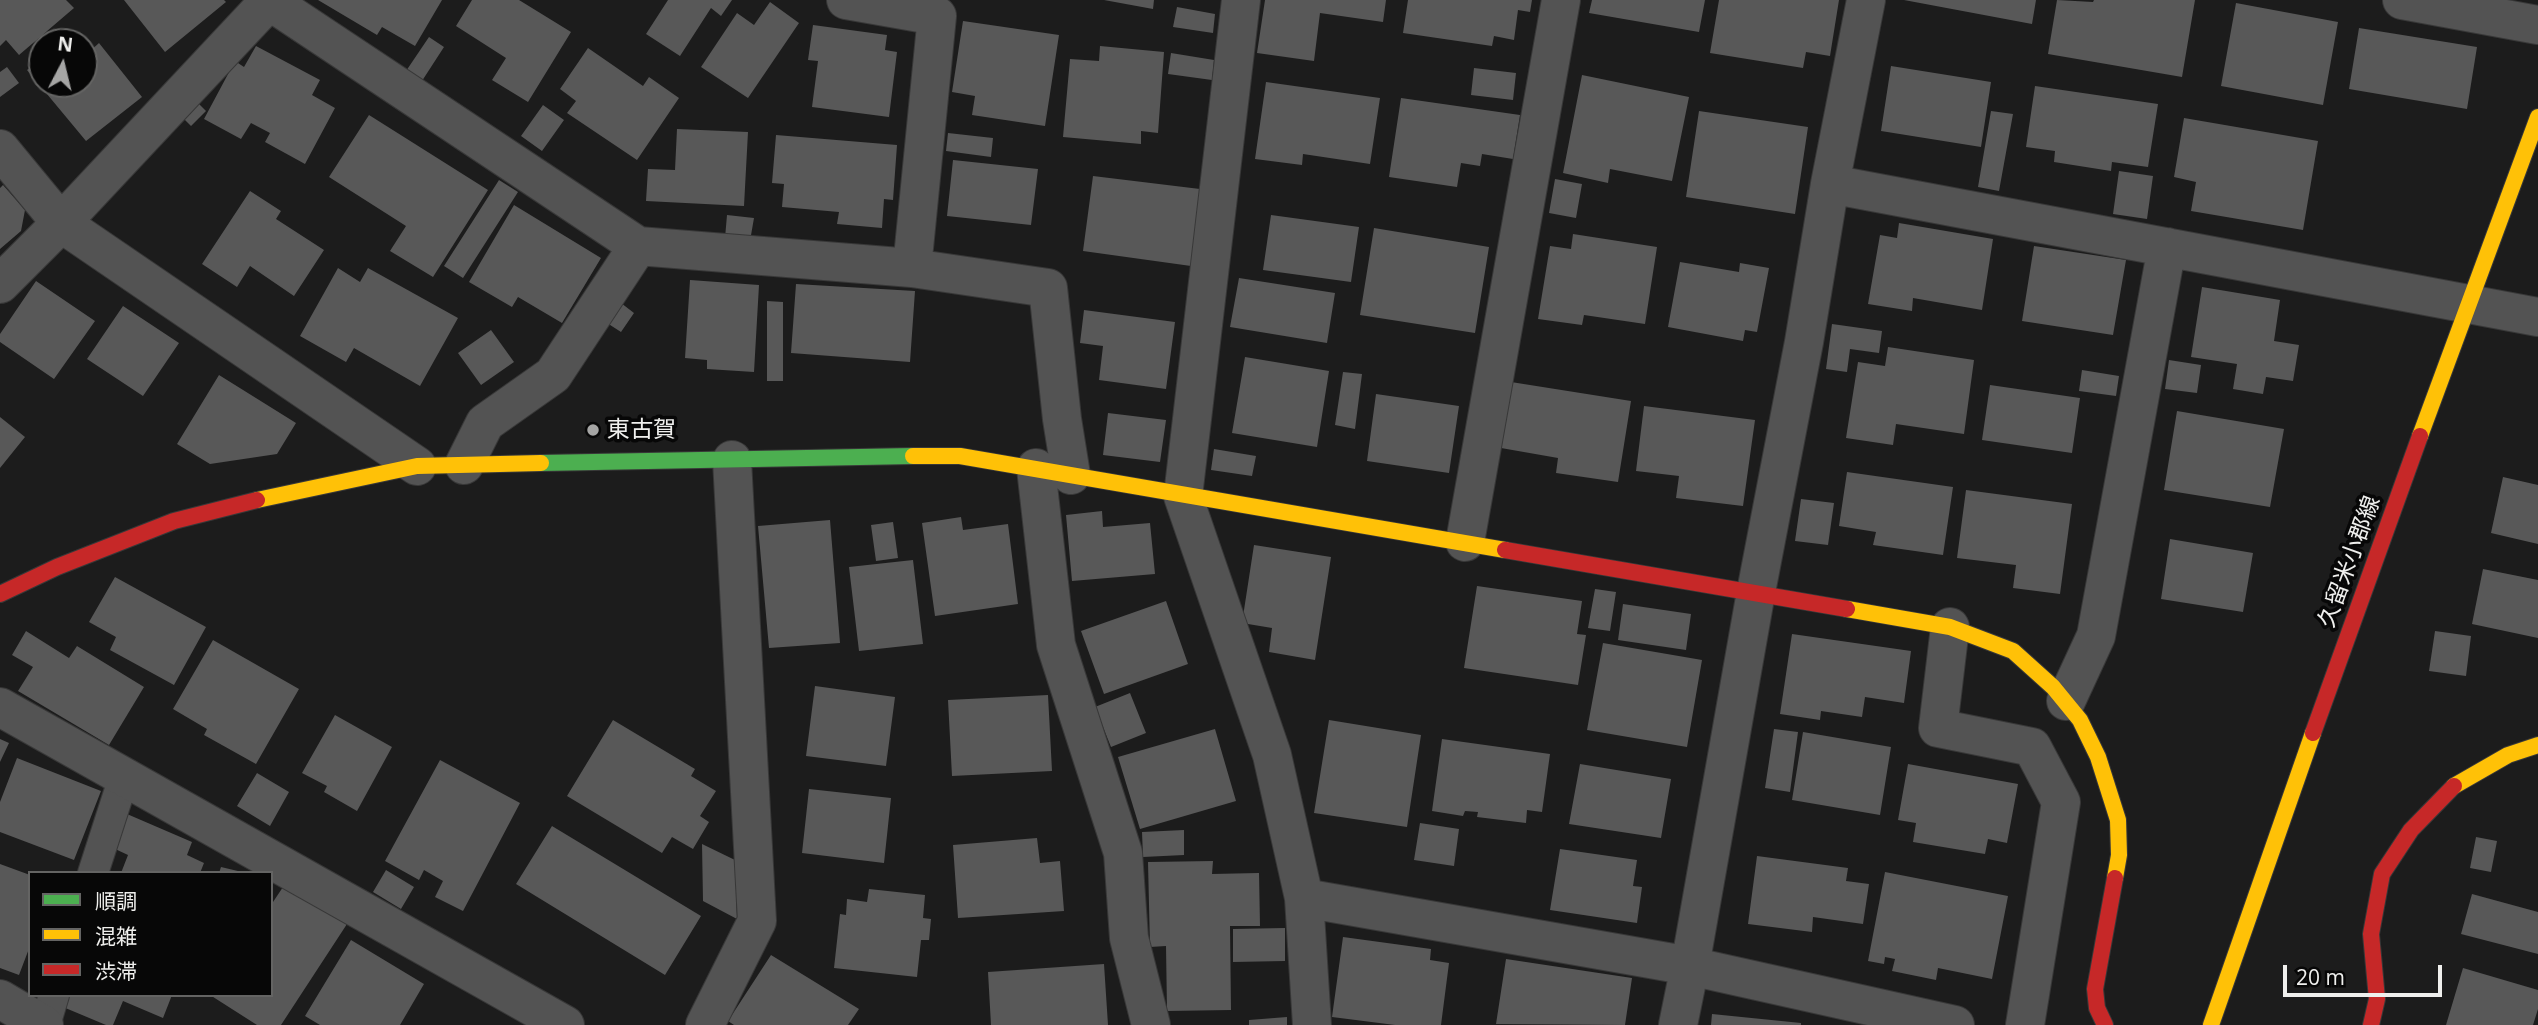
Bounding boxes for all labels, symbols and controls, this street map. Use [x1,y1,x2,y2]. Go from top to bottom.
north arrow [28,28,98,98]
text: N [56,30,75,58]
place label: 東古賀 [607,416,676,444]
marker: 東古賀 [585,422,601,438]
street label: 久留米小郡線 [2313,492,2387,632]
legend [28,871,273,997]
text: 順調 [95,887,137,915]
text: 混雑 [95,922,137,950]
scale bar [2286,951,2445,995]
text: 渋滞 [95,957,137,985]
text: 20 m [2296,963,2345,991]

